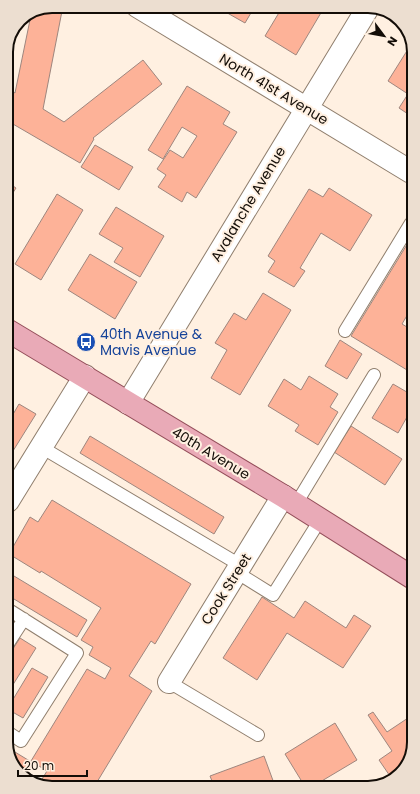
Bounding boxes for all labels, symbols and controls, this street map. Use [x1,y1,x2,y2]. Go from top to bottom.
north arrow [364,16,404,56]
text: N [384,34,401,49]
street label: North 41st Avenue [216,49,332,130]
street label: Avalanche Avenue [206,142,290,265]
place label: 40th Avenue & Mavis Avenue [100,324,203,360]
bus stop icon: 40th Avenue & Mavis Avenue [75,331,97,353]
street label: 40th Avenue [168,422,254,484]
street label: Cook Street [196,549,256,629]
scale bar [18,752,87,778]
text: 20 m [24,757,54,774]

